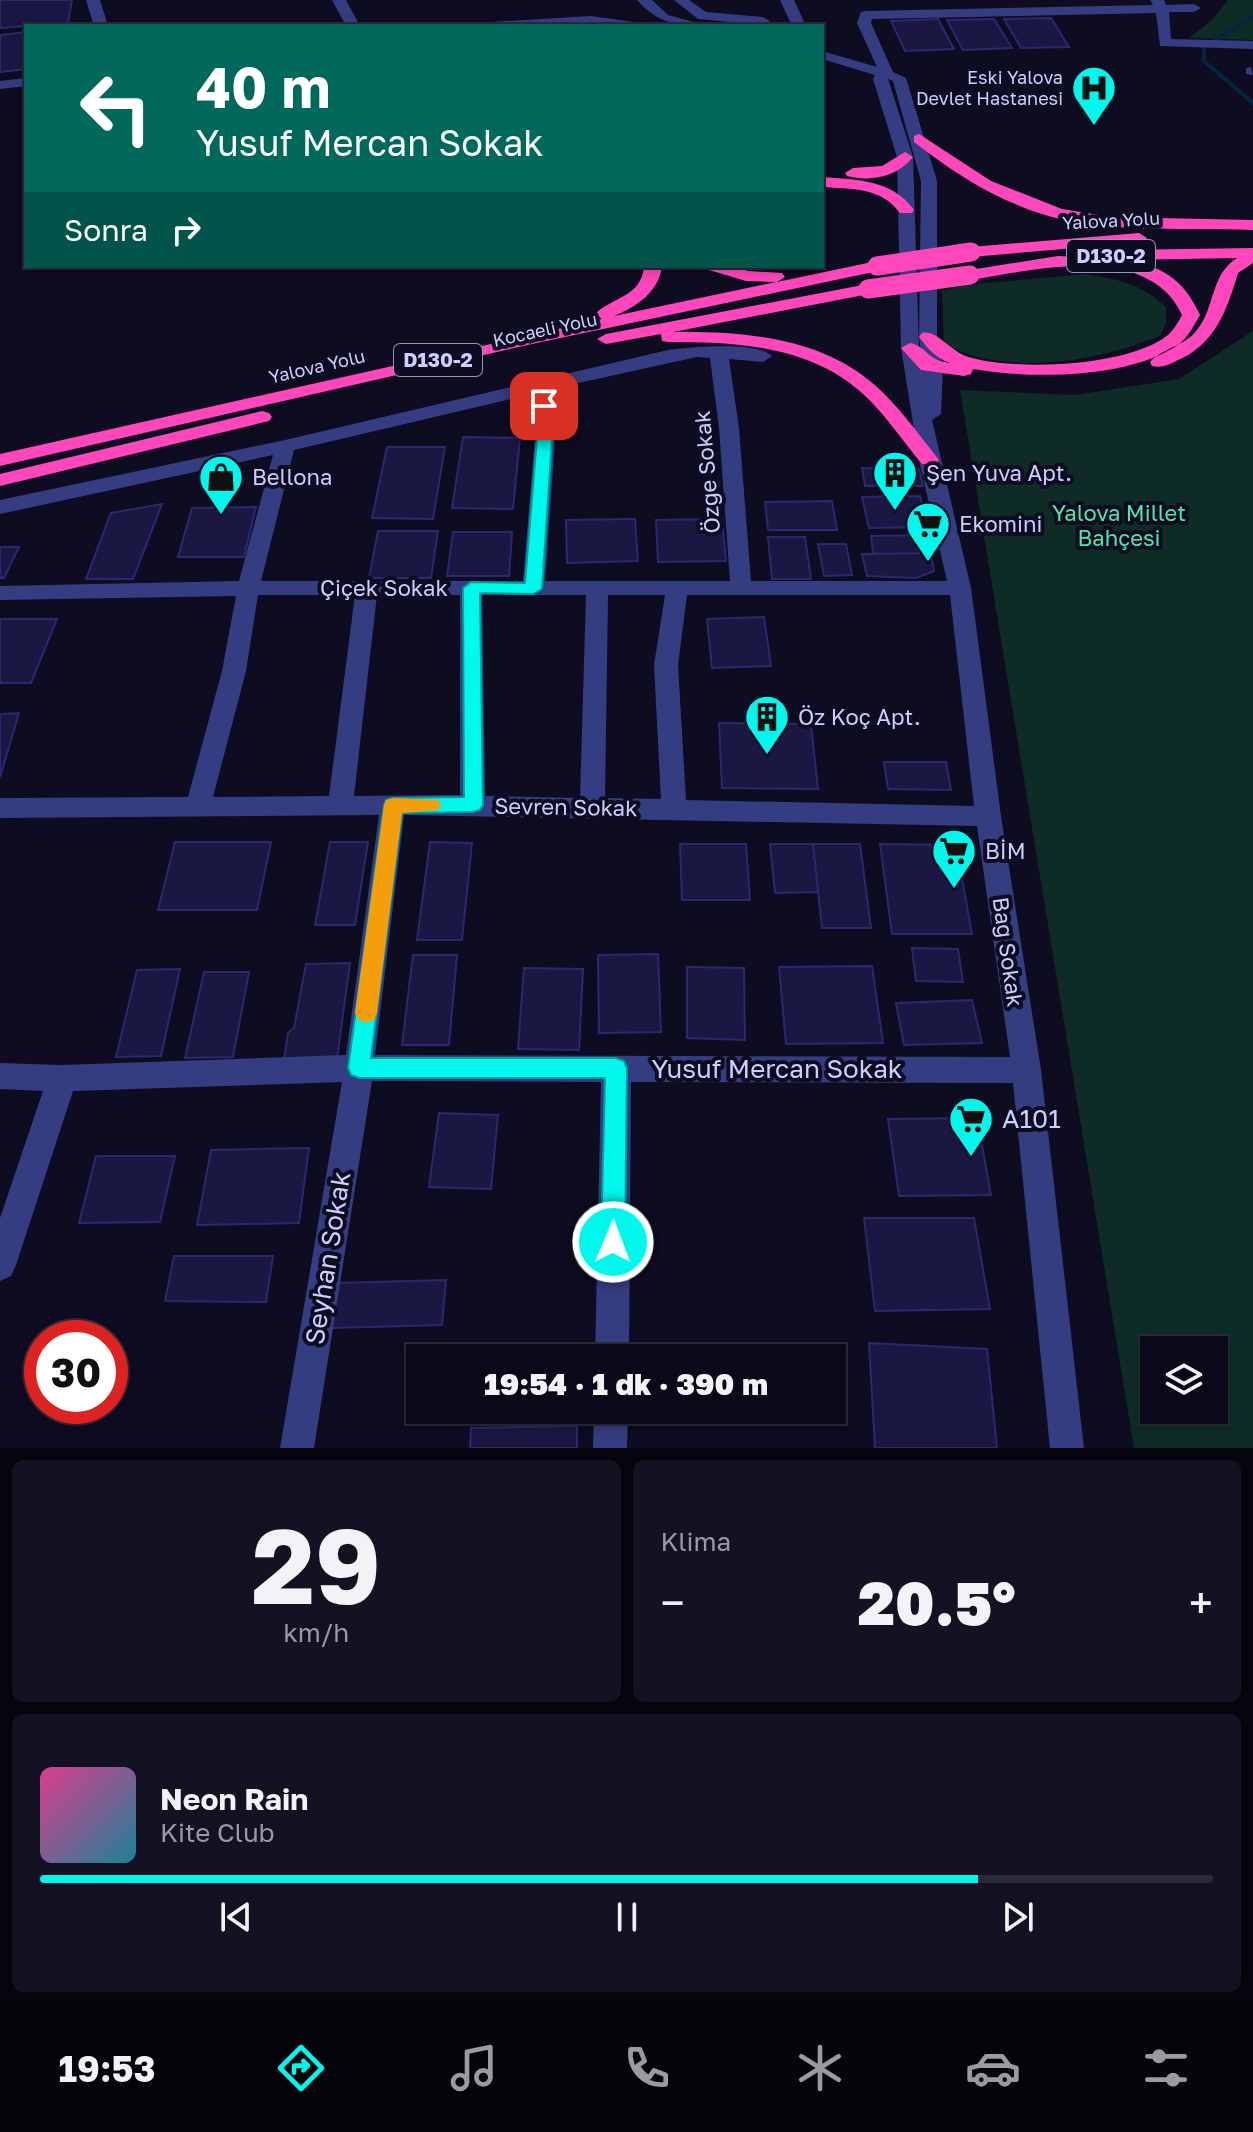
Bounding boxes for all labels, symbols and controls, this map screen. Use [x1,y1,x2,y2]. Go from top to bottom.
text: 40 m [196,53,330,120]
icon: left [64,56,168,160]
hospital icon: Eski Yalova Devlet Hastanesi [1070,64,1118,127]
place label: Eski Yalova Devlet Hastanesi [916,66,1063,109]
text: Yusuf Mercan Sokak [196,121,544,164]
street label: Yalova Yolu [1061,206,1160,234]
icon: right [164,208,208,252]
text: Sonra [64,212,148,248]
road number: D130-2 [1067,240,1155,272]
street label: Kocaeli̇ Yolu [491,307,599,351]
street label: Yalova Yolu [267,344,367,388]
road number: D130-2 [394,344,482,376]
pin [510,372,578,440]
icon: arrive [522,384,566,428]
street label: Özge Sokak [688,409,725,535]
building icon: Şen Yuva Apt. [871,449,919,512]
shop icon: Bellona [197,453,245,516]
place label: Şen Yuva Apt. [926,459,1072,486]
place label: Bellona [252,463,333,490]
park label: Yalova Millet Bahçesi [1052,499,1186,551]
supermarket icon: Ekomini [904,500,952,563]
place label: Ekomini [959,510,1042,537]
street label: Çiçek Sokak [320,574,448,601]
building icon: Öz Koç Apt. [743,693,791,756]
place label: Öz Koç Apt. [798,703,921,730]
street label: Sevren Sokak [494,792,638,821]
supermarket icon: BİM [930,827,978,890]
place label: BİM [985,837,1026,864]
street label: Bağ Sokak [987,895,1030,1009]
street label: Yusuf Mercan Sokak [651,1053,903,1084]
supermarket icon: A101 [947,1095,995,1158]
place label: A101 [1002,1103,1061,1134]
street label: Seyhan Sokak [299,1169,357,1347]
position arrow [571,1200,655,1284]
speed limit sign: 30 [24,1320,128,1424]
map controls [1140,1336,1228,1424]
button: layers [1140,1336,1228,1424]
text: 19:54 · 1 dk · 390 m [484,1366,768,1402]
text: 29 [252,1502,381,1627]
text: Klima [661,1526,731,1557]
text: 20.5° [858,1566,1016,1638]
text: − [661,1576,685,1629]
text: + [1189,1576,1213,1629]
text: km/h [283,1617,349,1648]
text: Neon Rain [160,1781,308,1817]
text: Kite Club [160,1817,275,1848]
icon: previous [214,1895,258,1939]
icon: pause [605,1895,649,1939]
icon: next [996,1895,1040,1939]
icon: directions [273,2040,329,2096]
icon: music [446,2040,502,2096]
icon: phone [619,2040,675,2096]
icon: climate [792,2040,848,2096]
icon: car [965,2040,1021,2096]
icon: filters [1138,2040,1194,2096]
text: 19:53 [59,2047,155,2090]

